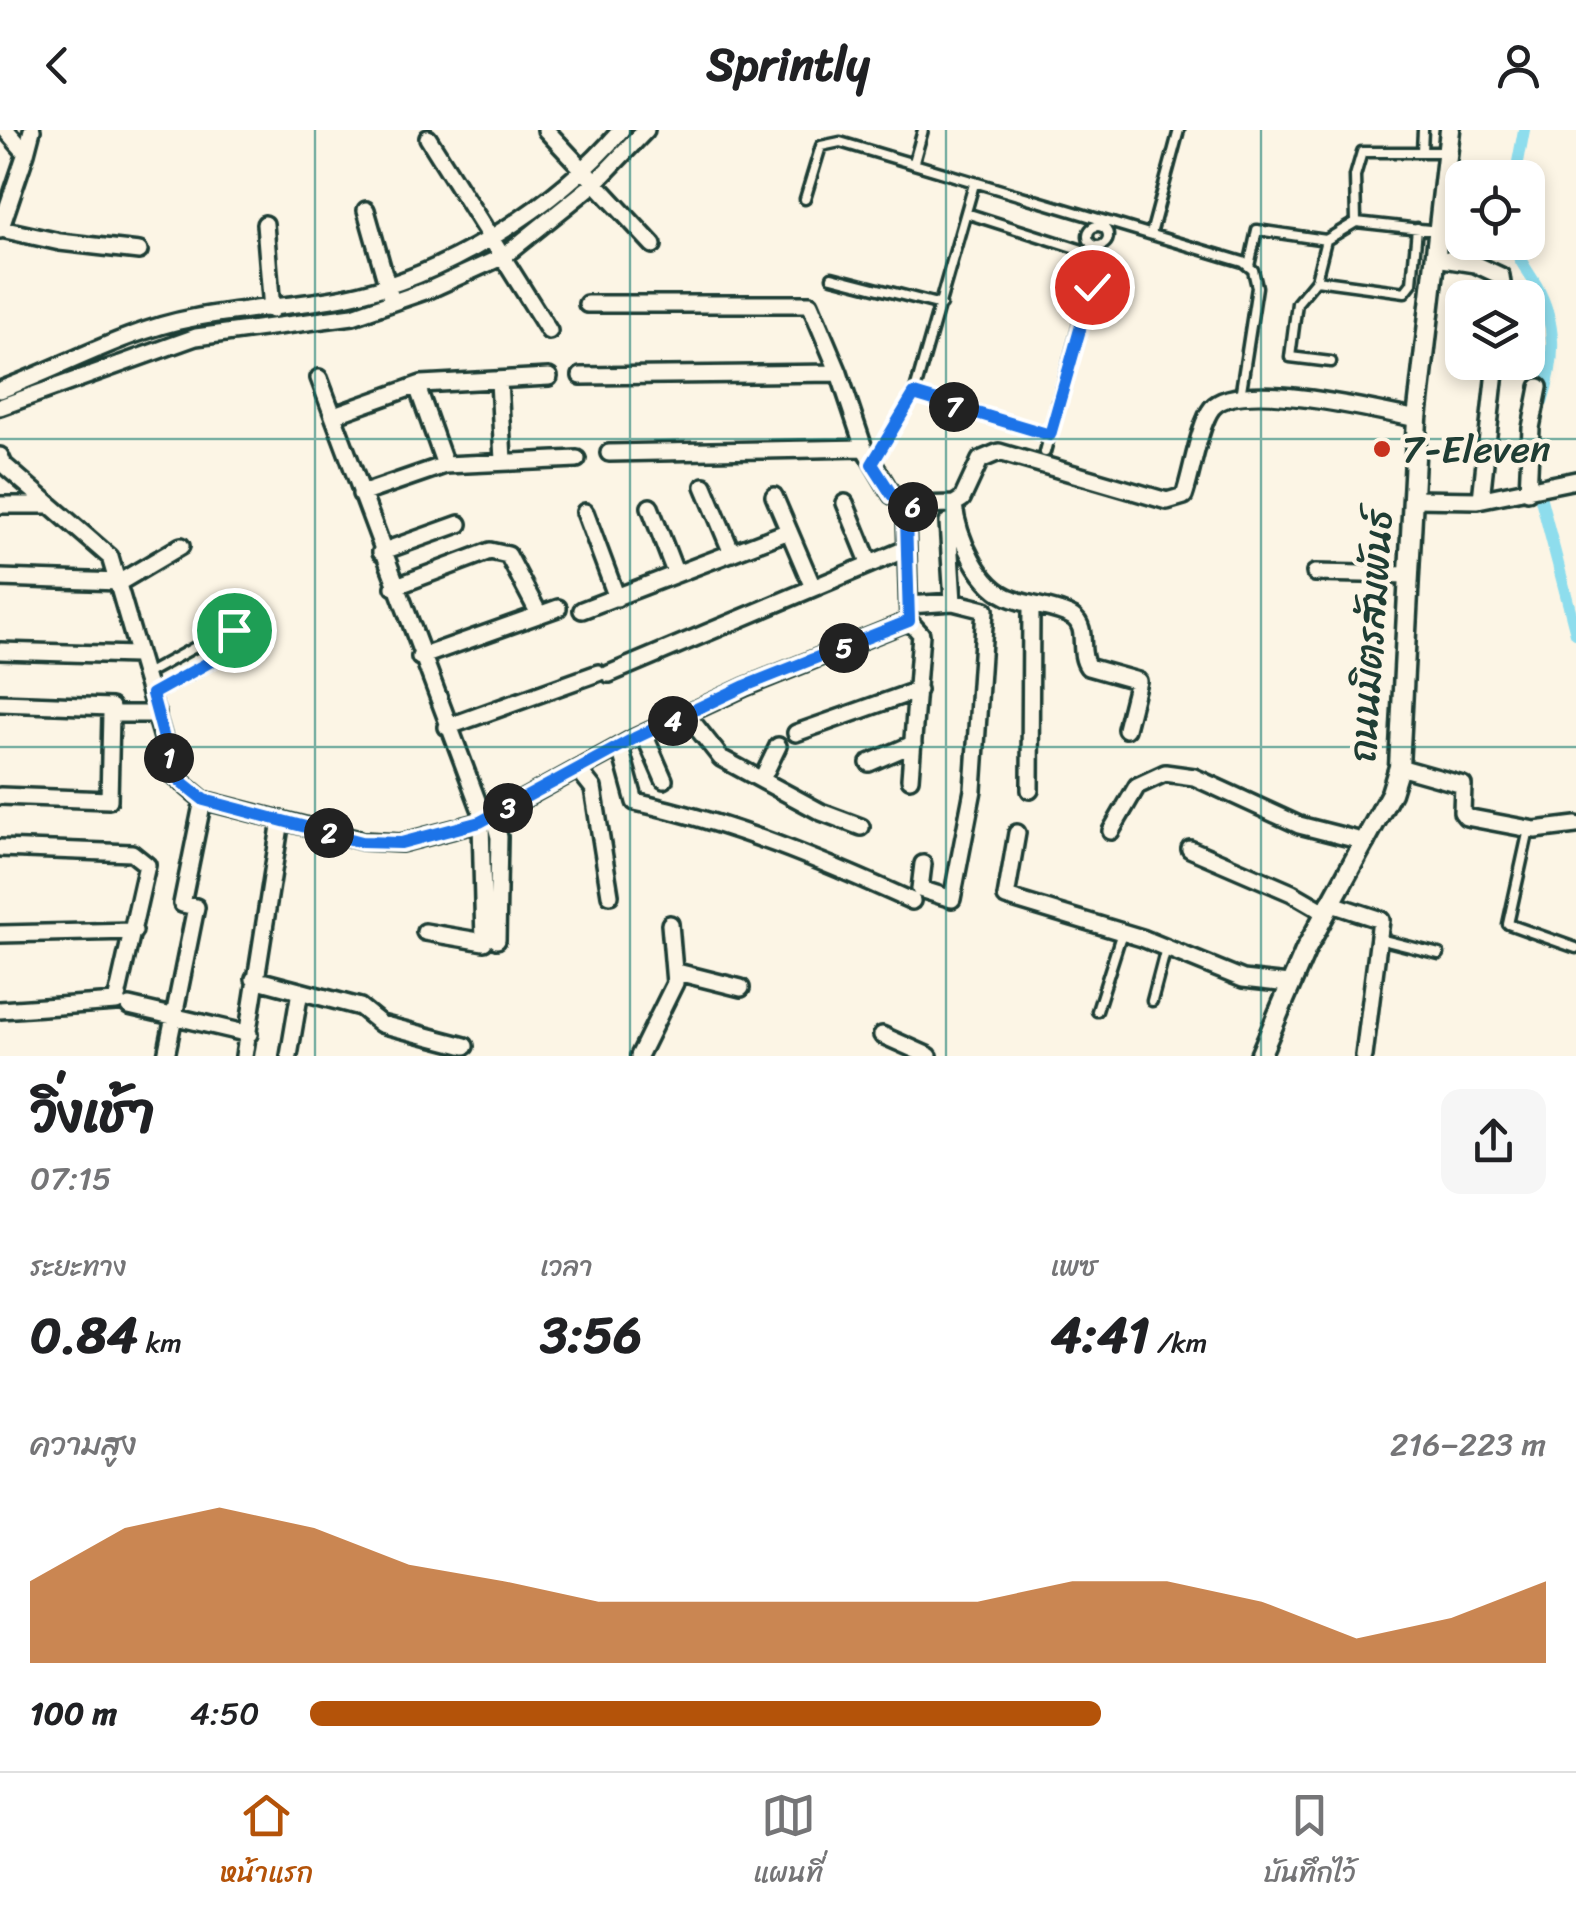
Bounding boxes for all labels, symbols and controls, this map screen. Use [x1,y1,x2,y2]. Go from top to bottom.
text: Sprintly [707,25,869,105]
icon: back [30,38,85,93]
icon: person [1491,38,1546,93]
map controls [1445,160,1545,380]
button: locate [1445,160,1545,260]
pin [1050,245,1135,330]
icon: check [1065,260,1120,315]
button: layers [1445,280,1545,380]
pin: 7 [929,382,979,432]
text: 7 [946,382,962,431]
place label: 7-Eleven [1402,416,1551,483]
marker: 7-Eleven [1371,438,1393,460]
pin: 6 [888,482,938,532]
text: 6 [905,482,921,531]
street label: ถนนมิตรสัมพันธ์ [1329,502,1414,764]
pin [192,588,277,673]
icon: arrive [207,603,262,658]
pin: 5 [819,623,869,673]
text: 5 [835,623,853,672]
pin: 4 [648,696,698,746]
text: 4 [664,696,682,745]
pin: 1 [144,733,194,783]
text: 1 [163,733,175,782]
pin: 3 [483,783,533,833]
text: 3 [500,783,516,832]
pin: 2 [304,808,354,858]
text: 2 [321,808,337,857]
text: วิ่งเช้า [30,1064,155,1161]
button: share [1441,1089,1546,1194]
text: 07:15 [30,1150,111,1207]
text: ระยะทาง [30,1242,126,1291]
text: เวลา [540,1242,593,1291]
text: เพซ [1051,1242,1097,1291]
text: 0.84 [30,1291,138,1380]
text: 3:56 [540,1291,642,1380]
text: 4:41 [1051,1291,1150,1380]
text: km [138,1318,182,1367]
text: /km [1150,1318,1207,1367]
text: ความสูง [30,1416,136,1473]
text: 216–223 m [1390,1416,1546,1473]
text: 100 m [30,1685,117,1742]
text: 4:50 [190,1685,259,1742]
tab: หน้าแรก [220,1788,313,1897]
tab: แผนที่ [753,1788,823,1897]
tab: บันทึกไว้ [1264,1788,1356,1897]

